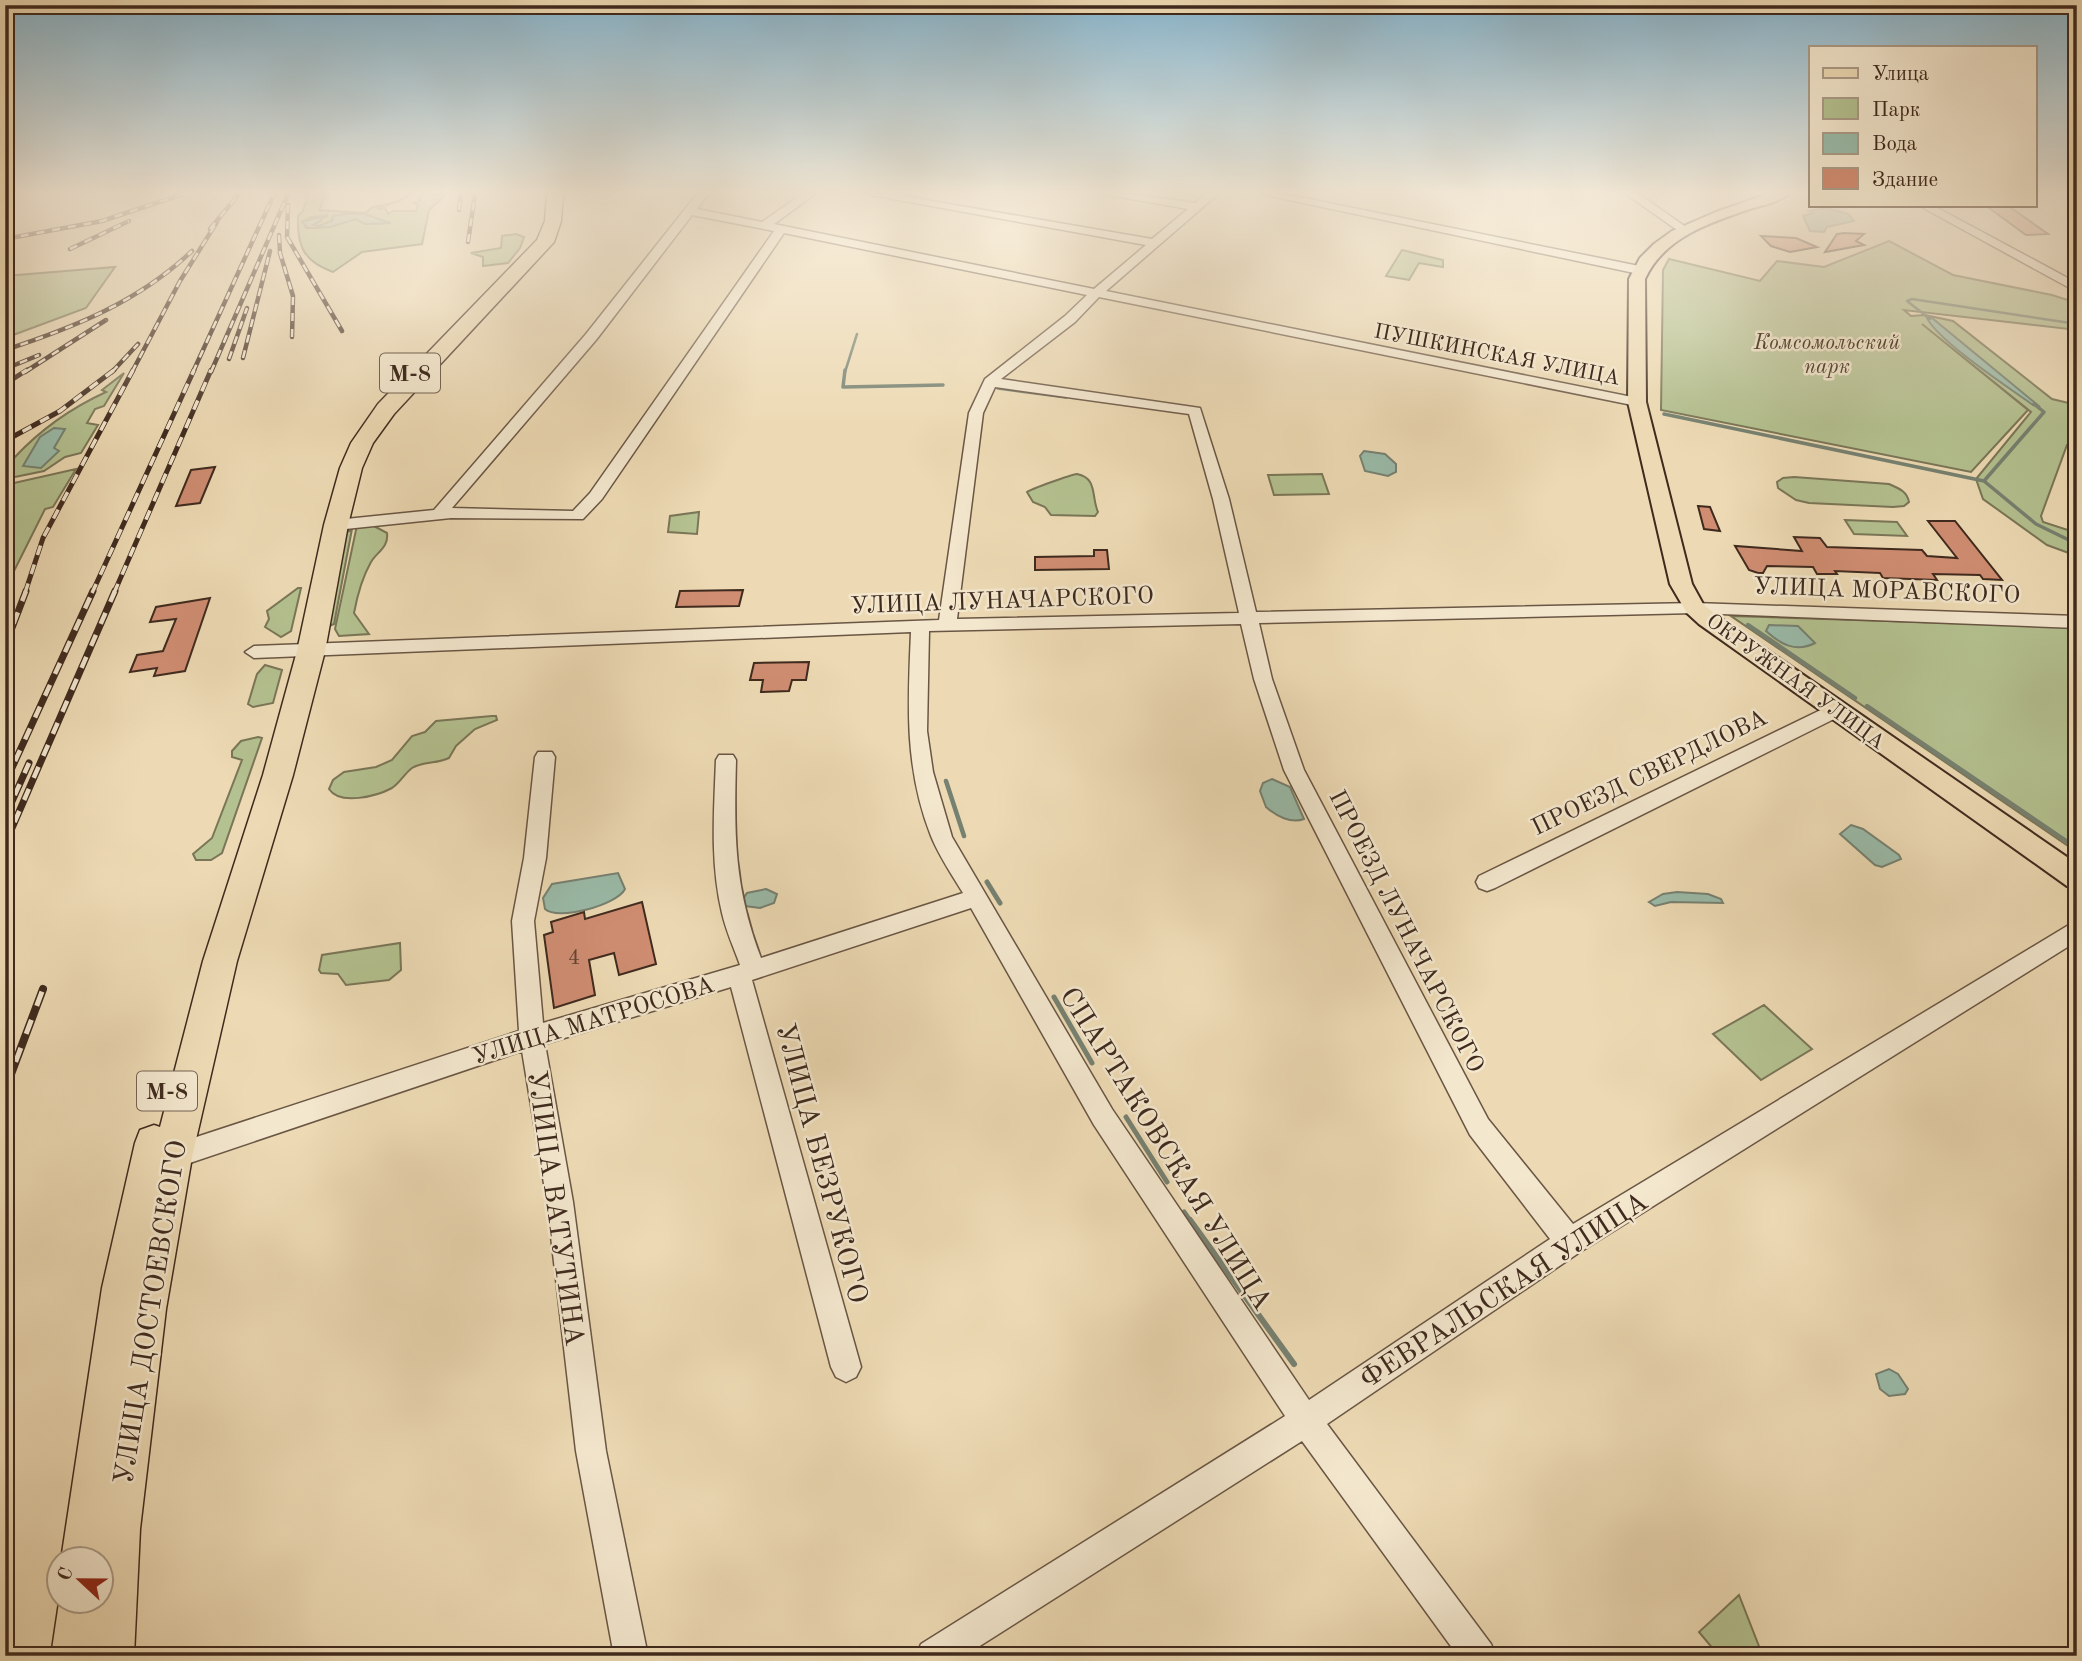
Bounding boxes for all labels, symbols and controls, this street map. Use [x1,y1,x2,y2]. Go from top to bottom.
legend [1809,46,2036,206]
text: Улица [1872,64,1929,85]
text: Парк [1872,100,1921,121]
text: Вода [1872,134,1917,155]
text: Здание [1872,170,1938,191]
street label: ПУШКИНСКАЯ УЛИЦА [1372,321,1621,390]
park label: Комсомольский парк [1753,333,1900,378]
road number: М-8 [380,354,440,392]
street label: УЛИЦА МОРАВСКОГО [1753,575,2021,609]
street label: УЛИЦА ЛУНАЧАРСКОГО [850,585,1154,619]
street label: ОКРУЖНАЯ УЛИЦА [1702,611,1888,754]
street label: ПРОЕЗД СВЕРДЛОВА [1528,706,1771,841]
street label: ПРОЕЗД ЛУНАЧАРСКОГО [1323,787,1487,1077]
house number: 4 [568,948,580,969]
street label: УЛИЦА МАТРОСОВА [470,974,717,1070]
street label: СПАРТАКОВСКАЯ УЛИЦА [1053,983,1276,1316]
street label: УЛИЦА БЕЗРУКОГО [769,1021,871,1307]
street label: УЛИЦА ВАТУТИНА [521,1069,587,1348]
road number: М-8 [137,1072,197,1110]
street label: УЛИЦА ДОСТОЕВСКОГО [111,1138,193,1487]
street label: ФЕВРАЛЬСКАЯ УЛИЦА [1356,1188,1653,1395]
north arrow [46,1546,116,1616]
text: С [55,1565,78,1584]

